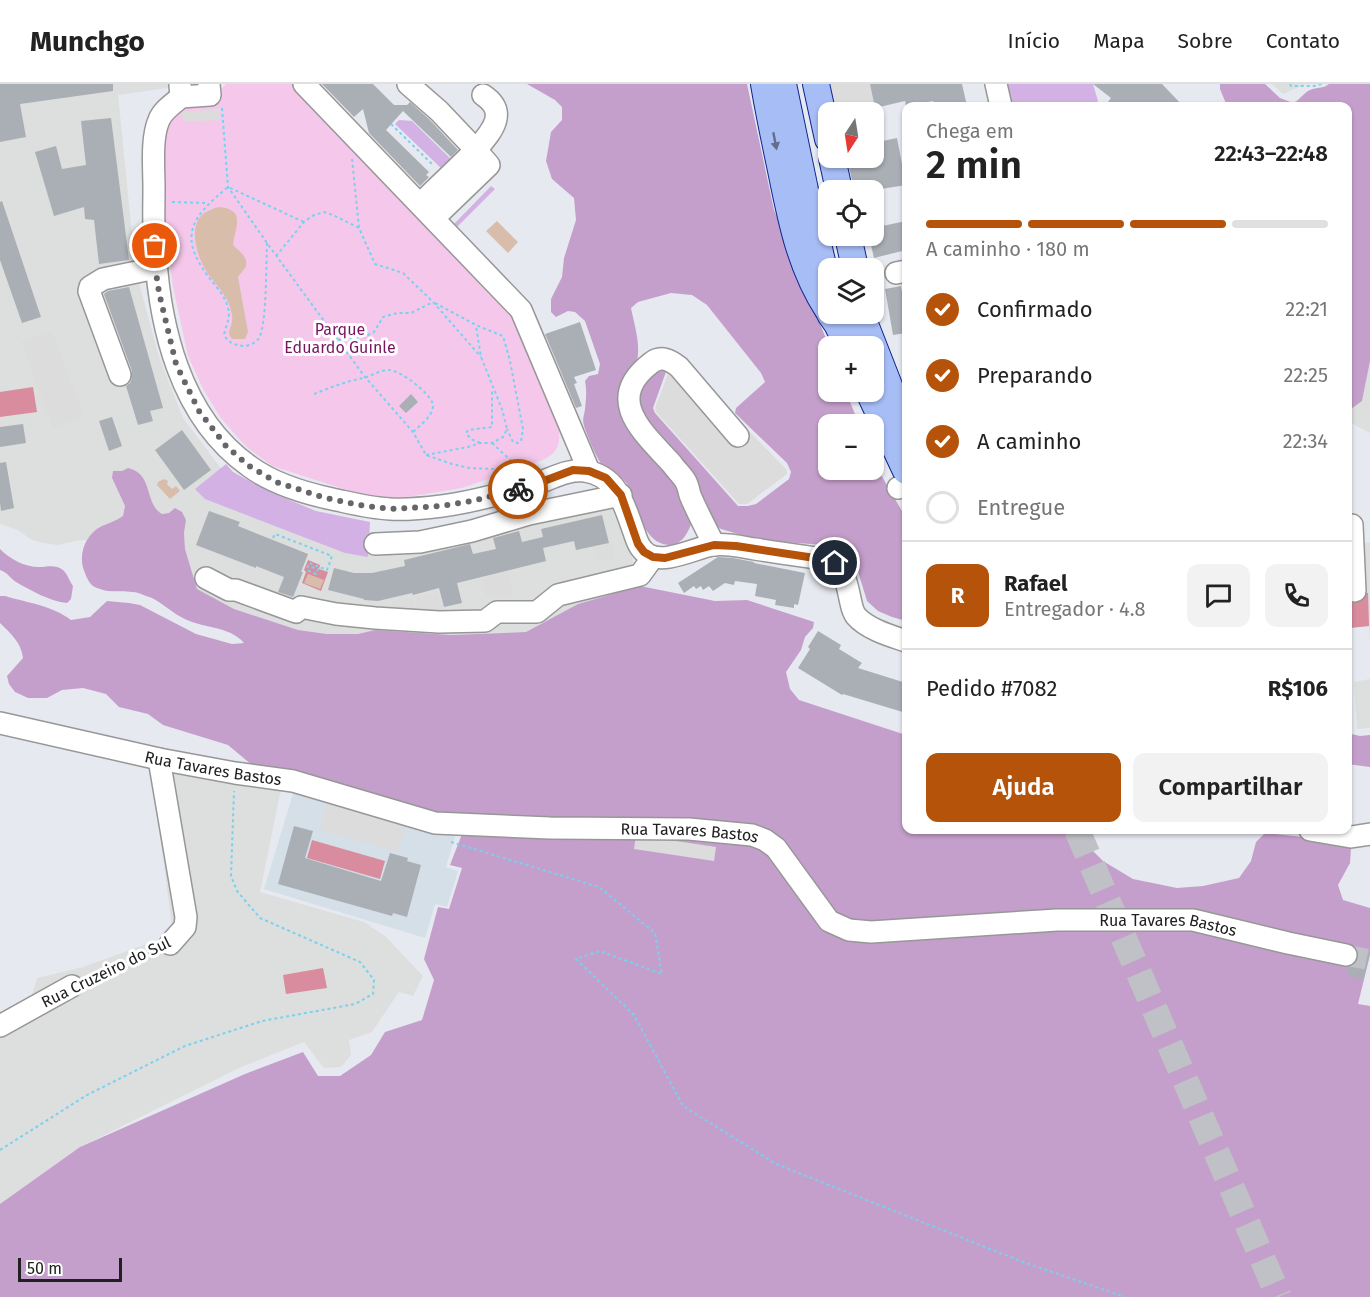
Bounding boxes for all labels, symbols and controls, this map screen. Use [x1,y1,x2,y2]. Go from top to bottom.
text: Munchgo [30,25,145,58]
text: Início [1007,28,1060,54]
text: Mapa [1093,28,1145,54]
text: Sobre [1178,28,1233,54]
text: Contato [1266,28,1340,54]
north arrow [818,102,884,168]
map controls [818,102,884,480]
text: Chega em [926,119,1014,143]
one-way arrow [771,132,780,151]
text: 22:43–22:48 [1214,140,1328,167]
text: 2 min [926,142,1022,188]
button: locate [818,180,884,246]
pin [129,220,180,271]
icon: bag [138,229,171,262]
text: A caminho · 180 m [926,237,1090,261]
button: layers [818,258,884,324]
icon: check [926,293,959,326]
text: Confirmado [977,296,1093,323]
text: 22:21 [1285,297,1328,321]
park label: Parque Eduardo Guinle [284,320,396,357]
button: + [818,336,884,402]
icon: check [926,359,959,392]
text: Preparando [977,362,1093,389]
text: 22:25 [1283,363,1328,387]
button: − [818,414,884,480]
icon: check [926,425,959,458]
text: A caminho [977,428,1081,455]
text: 22:34 [1283,429,1328,453]
courier [488,459,548,519]
icon: bike [502,473,535,506]
text: Entregue [977,494,1065,521]
pin [809,537,860,588]
icon: home [818,546,851,579]
button: chat [1187,564,1250,627]
button: phone [1265,564,1328,627]
text: Rafael [1004,570,1067,597]
text: R [951,582,964,609]
text: Entregador · 4.8 [1004,597,1146,621]
text: Pedido #7082 [926,675,1057,702]
text: R$106 [1268,675,1328,702]
street label: Rua Tavares Bastos [143,747,283,789]
button: Ajuda [926,753,1121,822]
button: Compartilhar [1133,753,1328,822]
street label: Rua Tavares Bastos [621,819,762,846]
street label: Rua Tavares Bastos [1099,910,1239,940]
street label: Rua Cruzeiro do Sul [38,932,174,1012]
scale bar [18,1255,122,1282]
text: 50 m [27,1259,62,1278]

